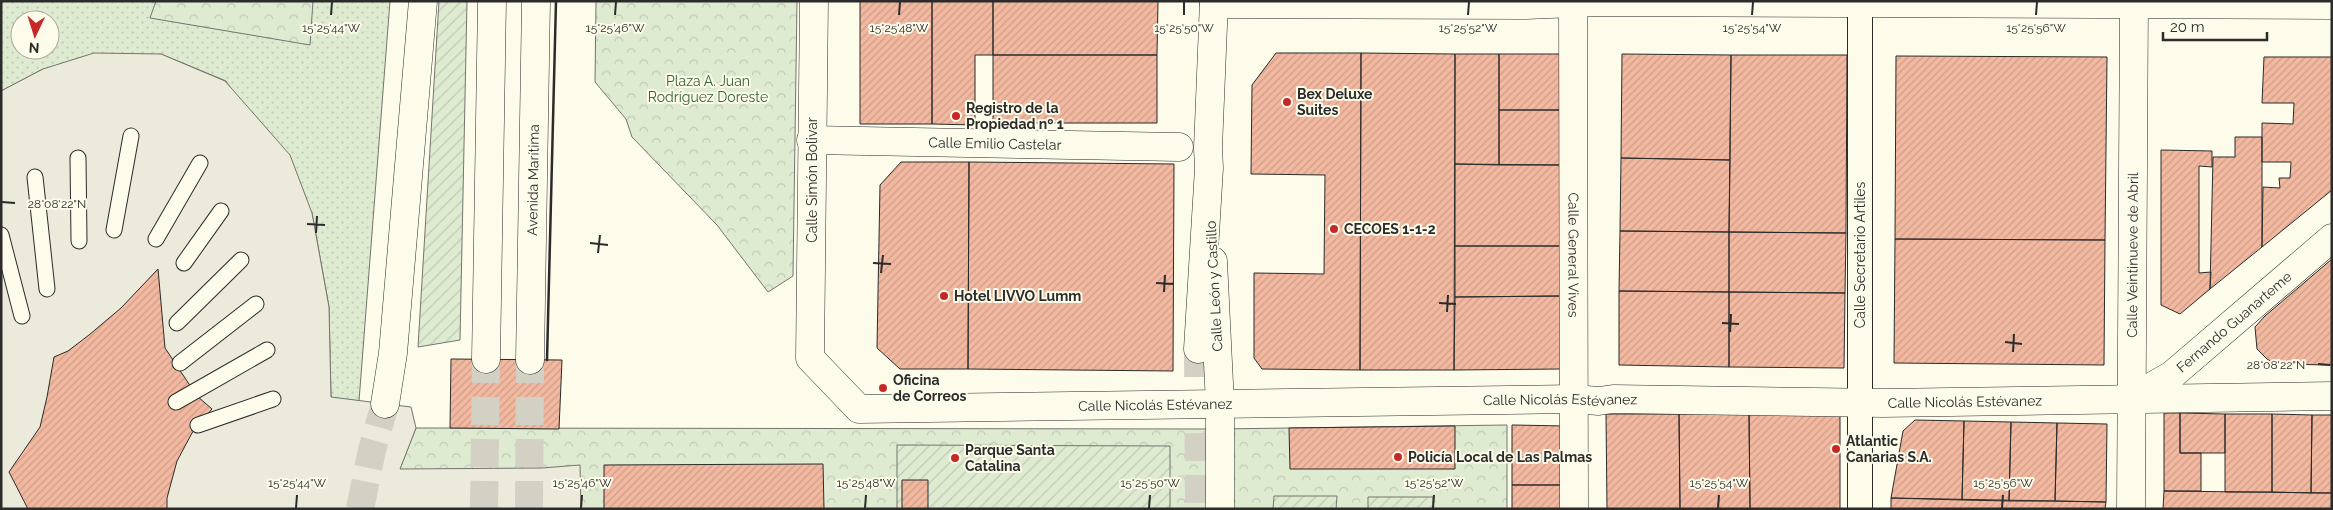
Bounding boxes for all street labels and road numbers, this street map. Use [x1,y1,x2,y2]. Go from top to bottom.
street label: Calle Simón Bolivar [804,117,820,243]
street label: Avenida Marítima [524,124,542,236]
street label: Calle Emilio Castelar [928,134,1062,153]
street label: Calle Veintinueve de Abril [2124,172,2141,338]
street label: Calle Secretario Artiles [1852,181,1868,328]
street label: Calle General Vives [1565,192,1582,318]
street label: Calle León y Castillo [1203,220,1225,352]
street label: Fernando Guanarteme [2173,268,2295,376]
street label: Calle Nicolás Estévanez [1483,391,1637,409]
street label: Calle Nicolás Estévanez [1888,393,2042,411]
street label: Calle Nicolás Estévanez [1078,396,1233,414]

